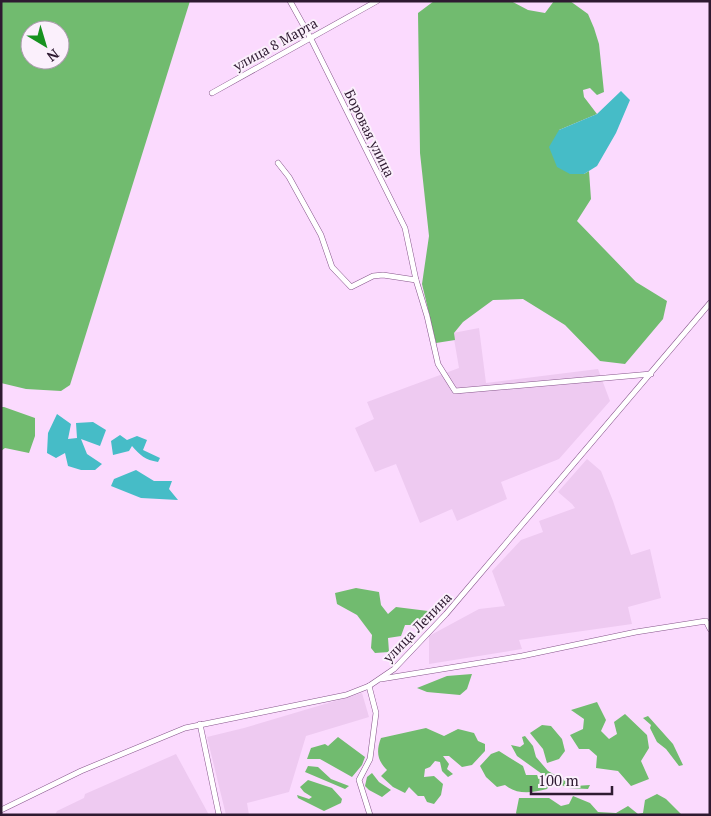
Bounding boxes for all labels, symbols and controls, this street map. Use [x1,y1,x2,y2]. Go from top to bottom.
street label: улица 8 Марта [229,13,321,76]
north arrow [20,20,70,70]
text: N [43,45,63,67]
street label: Боровая улица [340,86,400,180]
street label: улица Ленина [378,588,455,667]
scale bar [531,764,612,796]
text: 100 m [538,770,579,790]

